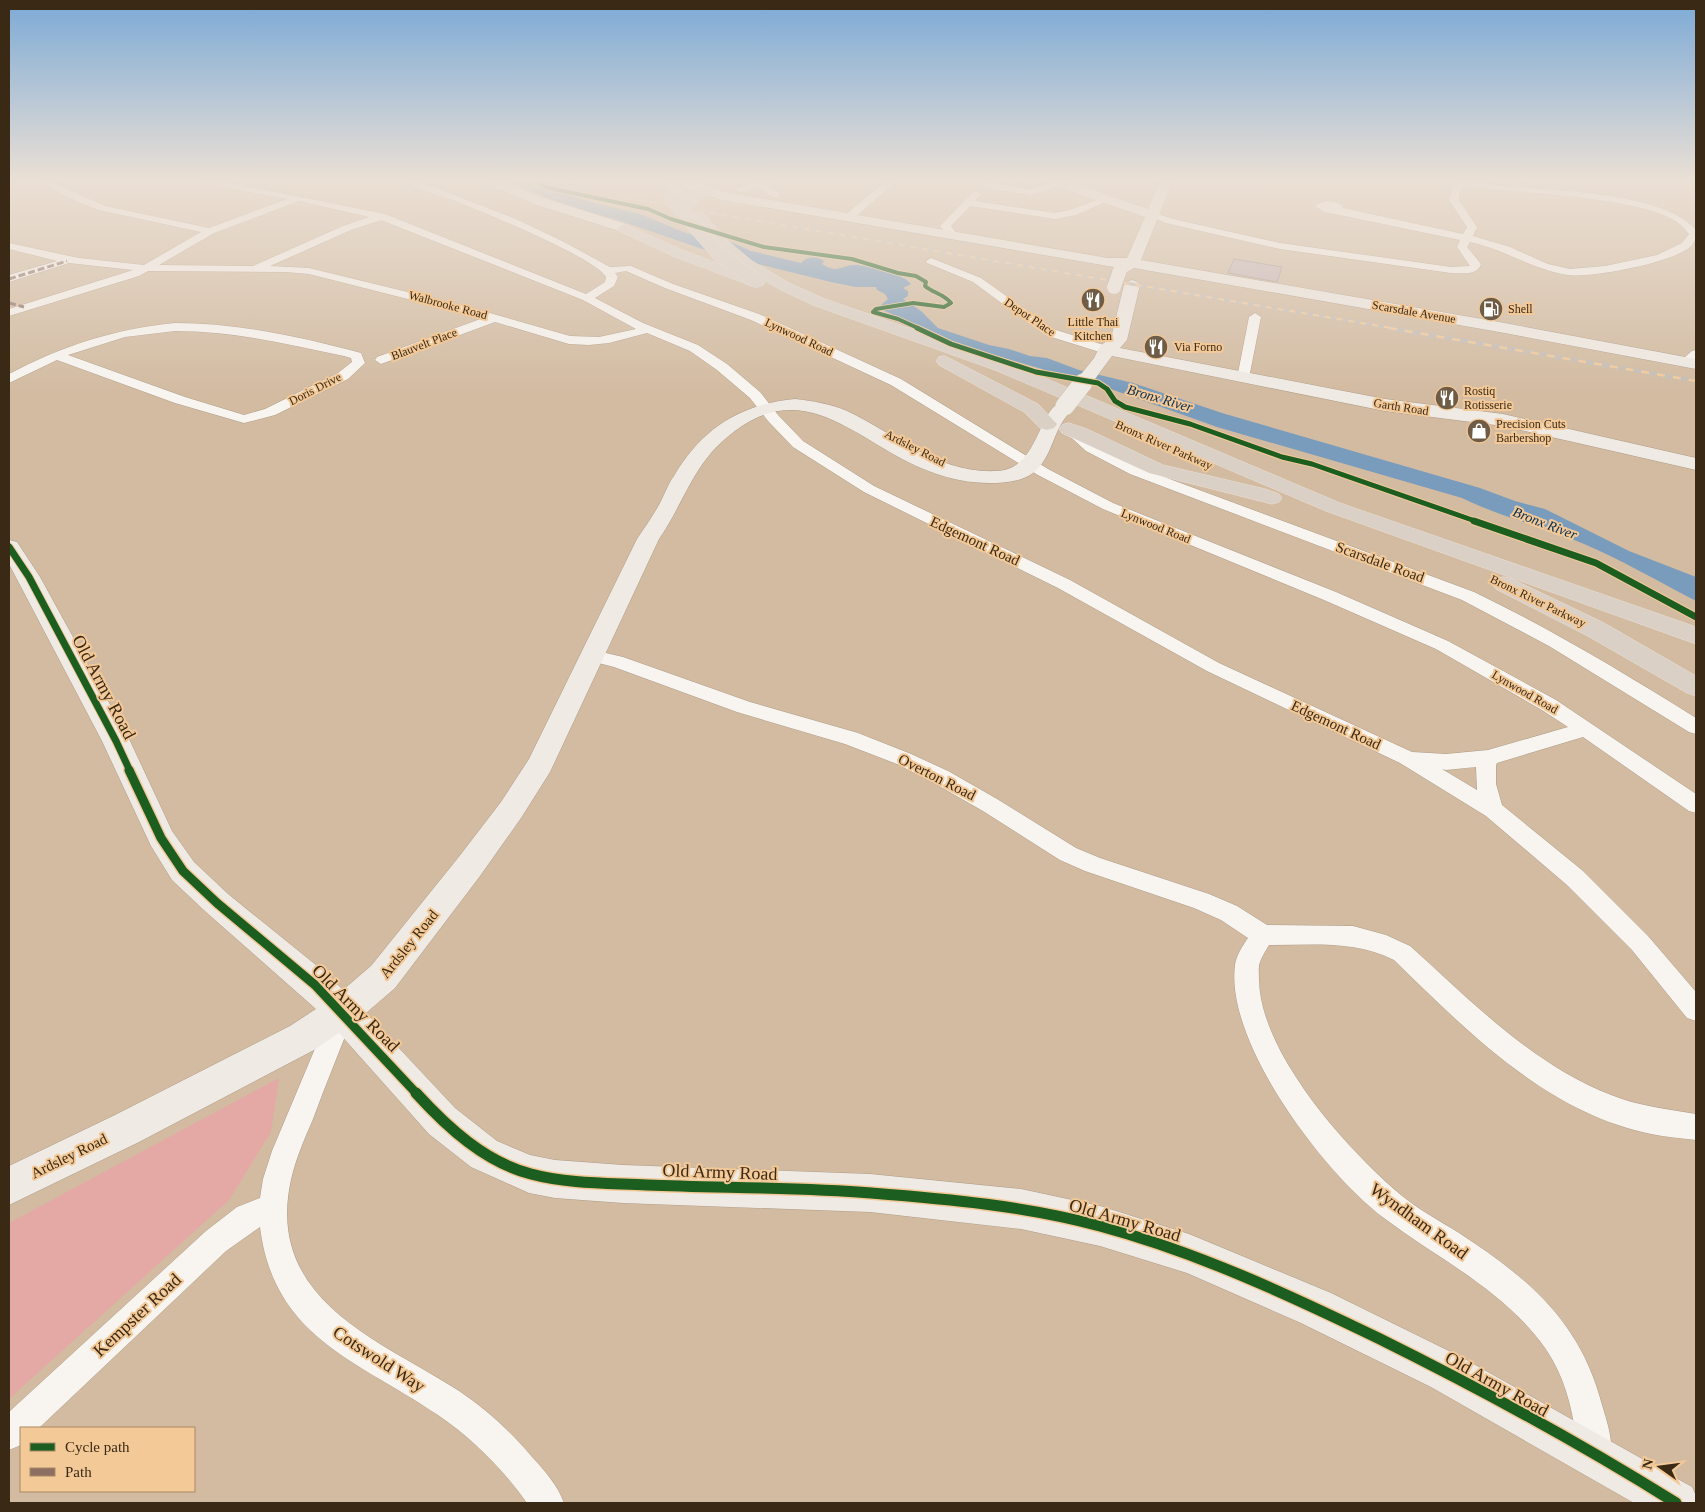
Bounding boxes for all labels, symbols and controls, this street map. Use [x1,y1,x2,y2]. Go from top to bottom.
restaurant icon: Little Thai Kitchen [1080,287,1106,313]
street label: Walbrooke Road [407,288,489,322]
street label: Depot Place [1002,295,1058,339]
fuel station icon: Shell [1478,296,1504,322]
street label: Scarsdale Avenue [1371,298,1457,326]
place label: Shell [1508,302,1533,316]
street label: Lynwood Road [763,315,835,359]
place label: Little Thai Kitchen [1068,315,1119,343]
street label: Blauvelt Place [389,325,459,363]
restaurant icon: Via Forno [1143,334,1169,360]
place label: Via Forno [1174,340,1222,354]
street label: Doris Drive [286,370,344,408]
water label: Bronx River [1125,382,1195,415]
place label: Rostiq Rotisserie [1464,384,1512,412]
restaurant icon: Rostiq Rotisserie [1434,385,1460,411]
street label: Garth Road [1372,396,1430,418]
street label: Bronx River Parkway [1113,417,1215,473]
place label: Precision Cuts Barbershop [1496,417,1566,445]
shop icon: Precision Cuts Barbershop [1466,418,1492,444]
street label: Ardsley Road [882,427,948,469]
water label: Bronx River [1511,504,1580,543]
street label: Lynwood Road [1119,506,1193,546]
street label: Edgemont Road [928,513,1023,569]
street label: Scarsdale Road [1334,539,1427,586]
street label: Bronx River Parkway [1488,572,1588,630]
street label: Old Army Road [68,632,140,742]
street label: Lynwood Road [1490,668,1560,716]
street label: Edgemont Road [1289,697,1384,753]
street label: Overton Road [896,751,979,804]
street label: Ardsley Road [377,906,442,981]
street label: Old Army Road [308,960,404,1056]
street label: Ardsley Road [28,1130,110,1181]
street label: Old Army Road [662,1160,778,1184]
street label: Wyndham Road [1366,1179,1472,1263]
street label: Old Army Road [1067,1195,1183,1245]
street label: Kempster Road [89,1269,185,1361]
street label: Cotswold Way [329,1322,429,1396]
street label: Old Army Road [1442,1347,1552,1421]
legend [20,1427,195,1492]
text: Cycle path [65,1439,130,1455]
north arrow [1635,1442,1685,1492]
text: N [1639,1457,1656,1471]
text: Path [65,1464,92,1480]

